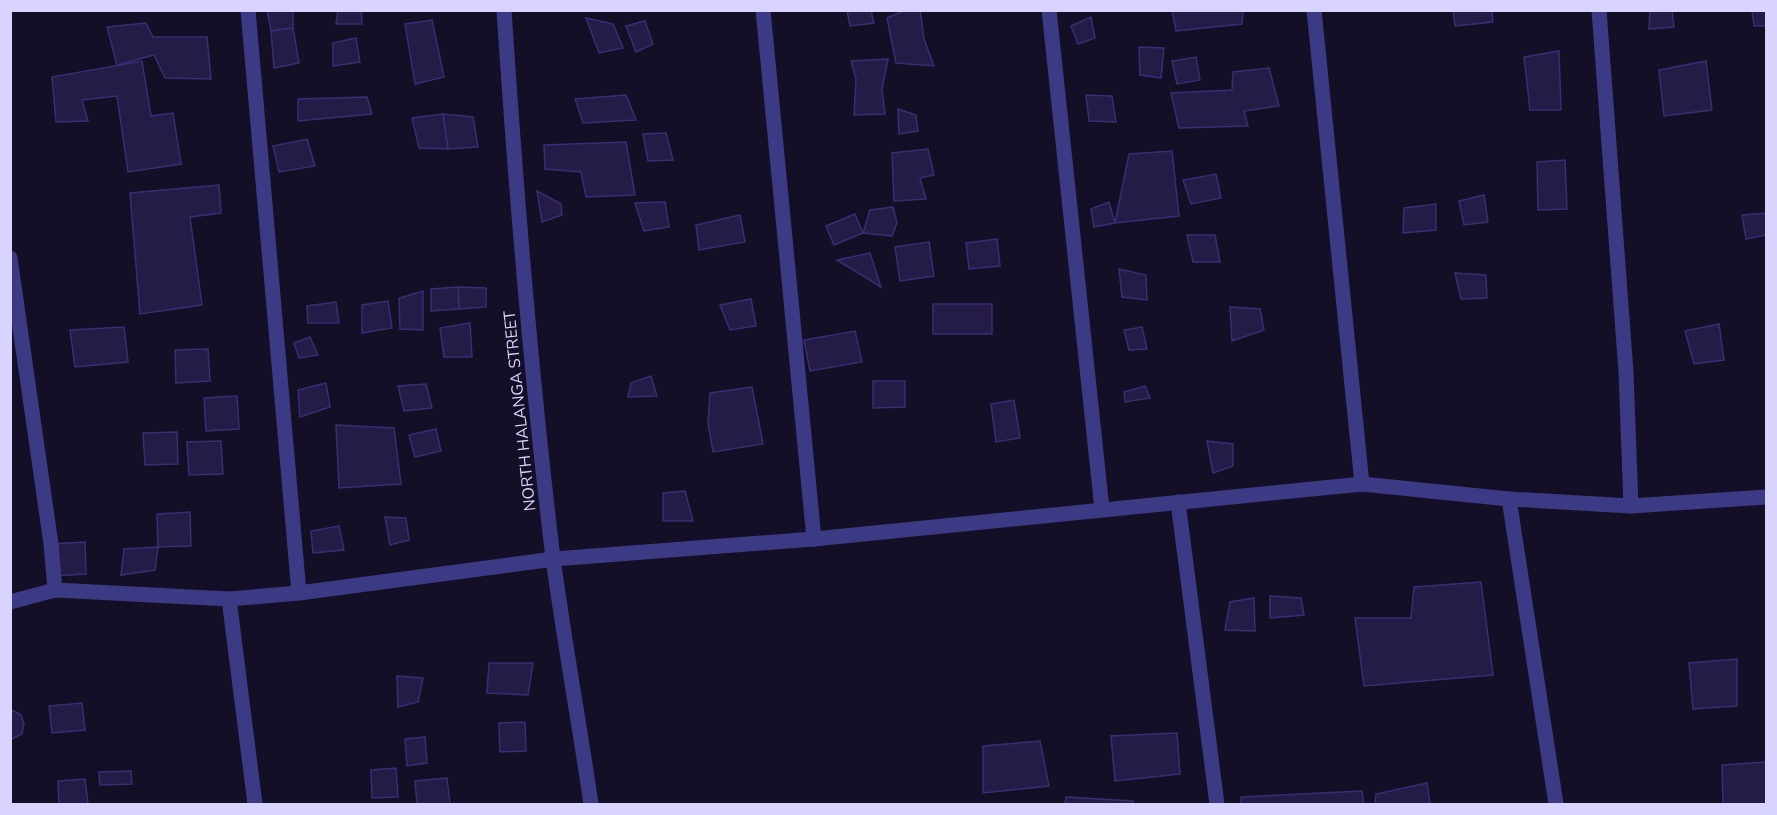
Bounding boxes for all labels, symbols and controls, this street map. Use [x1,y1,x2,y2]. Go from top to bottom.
street label: NORTH HALANGA STREET [498,309,541,512]

